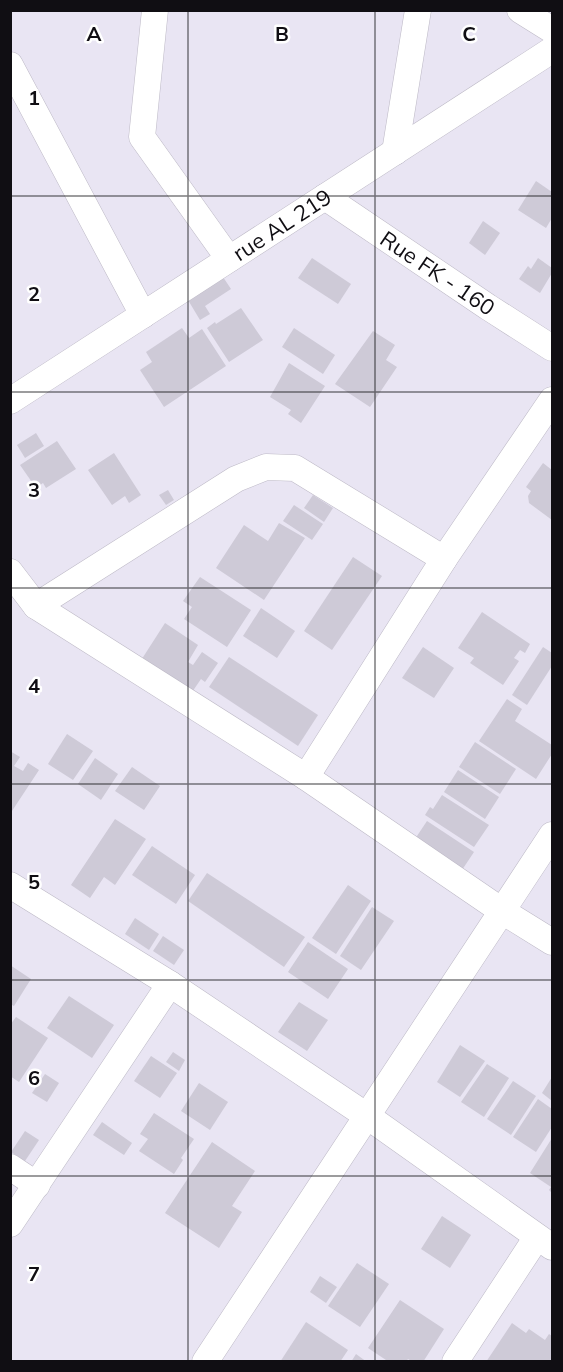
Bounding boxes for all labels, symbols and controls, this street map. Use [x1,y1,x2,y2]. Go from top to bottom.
text: A [87,21,102,46]
text: B [275,21,289,46]
text: C [462,21,476,46]
text: 1 [28,85,40,110]
street label: rue AL 219 [227,183,337,267]
street label: Rue FK - 160 [375,224,500,322]
text: 2 [28,281,40,306]
text: 3 [28,477,40,502]
text: 4 [28,673,40,698]
text: 5 [28,869,40,894]
text: 6 [28,1065,40,1090]
text: 7 [28,1261,40,1286]

